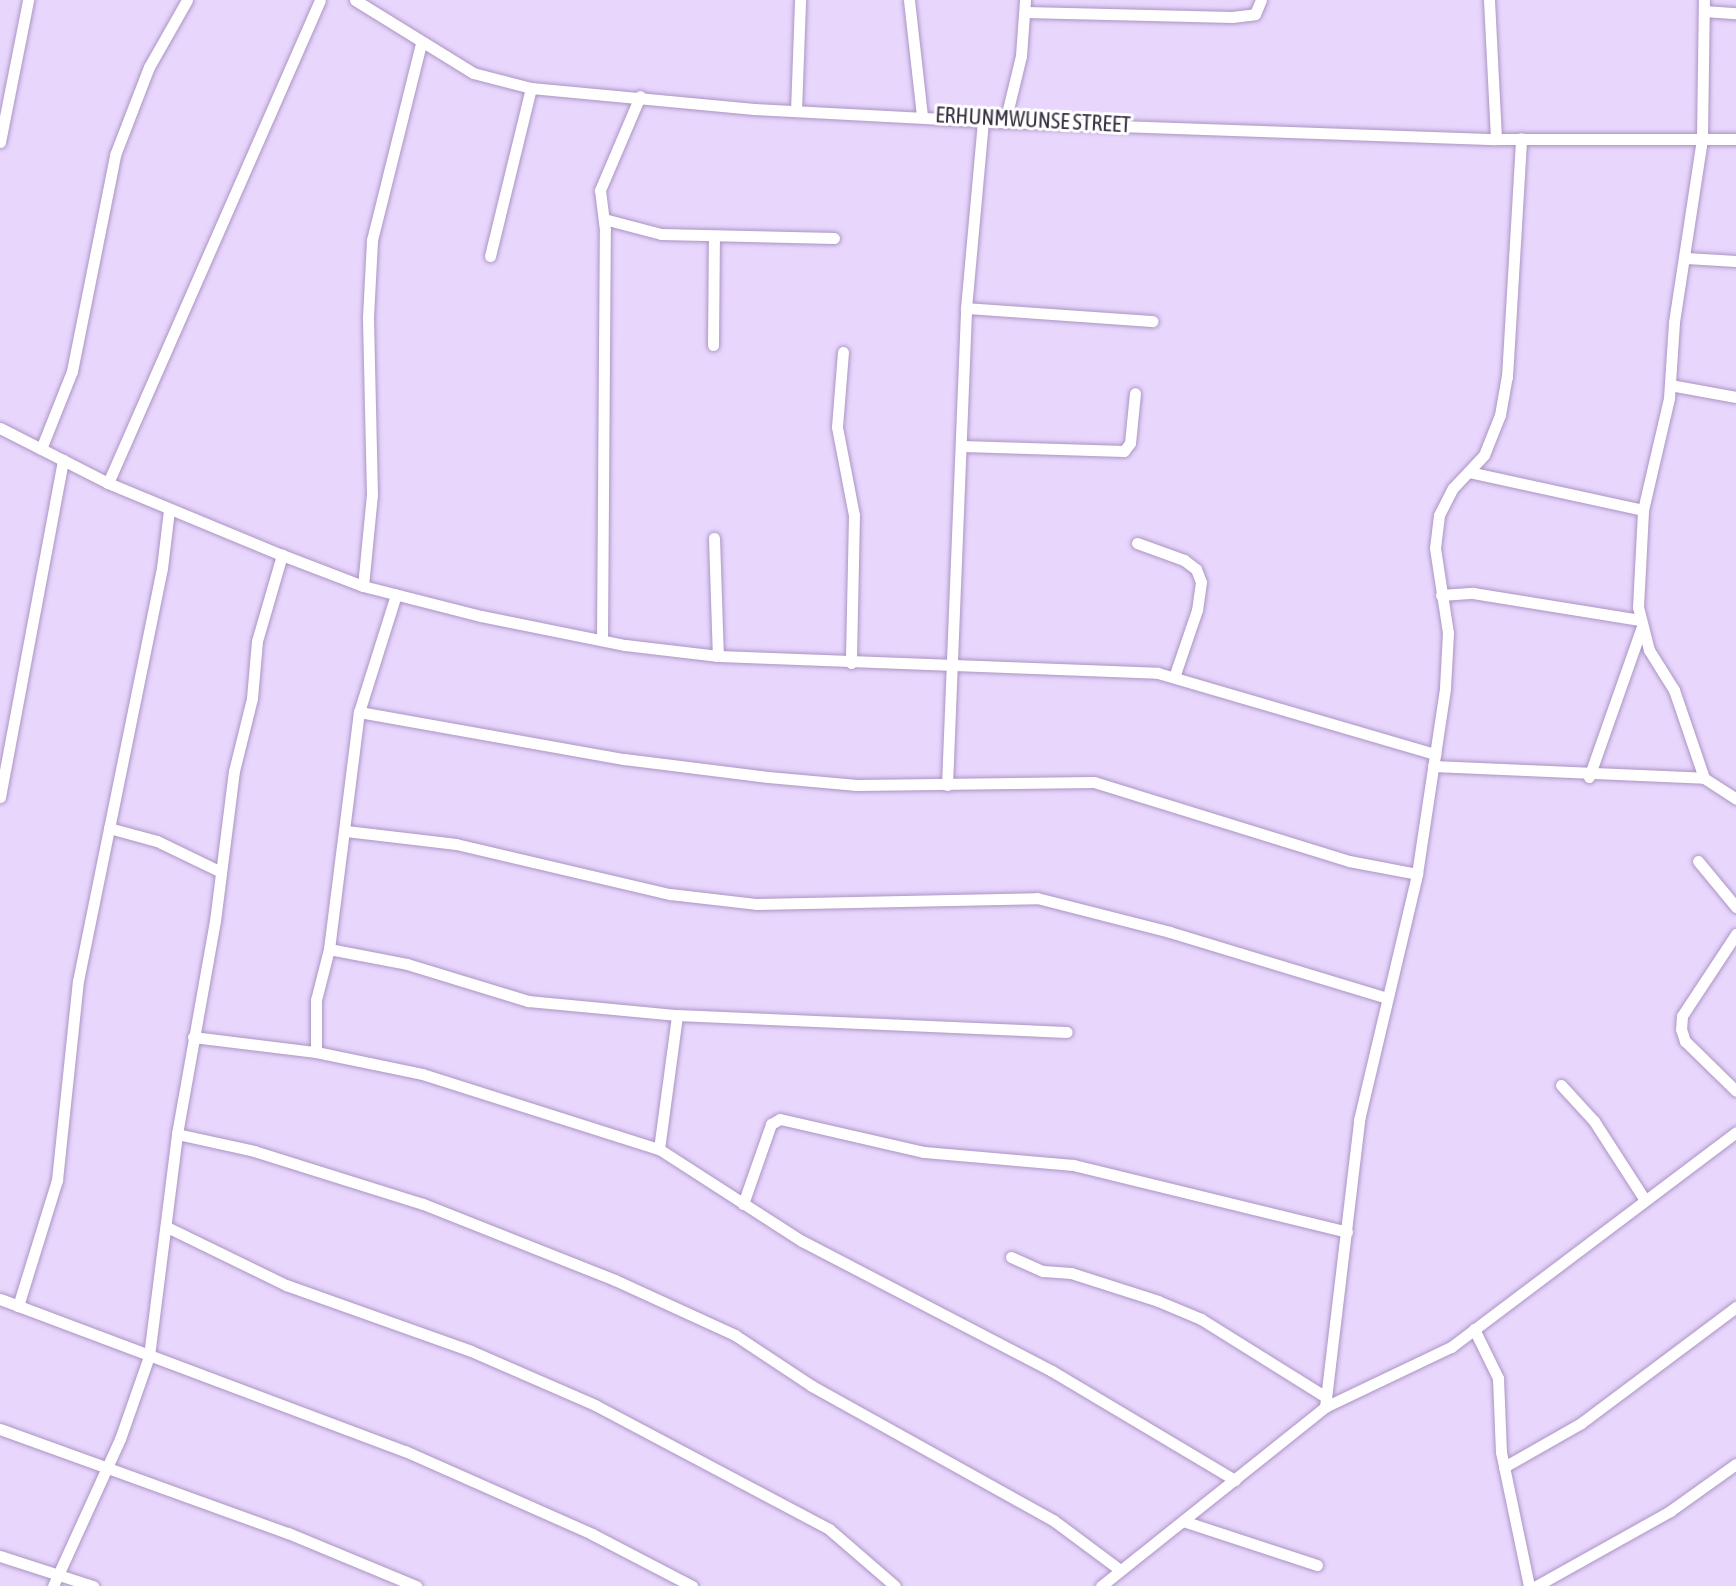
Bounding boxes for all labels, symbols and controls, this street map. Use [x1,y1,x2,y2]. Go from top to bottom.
street label: ERHUNMWUNSE STREET [935,102,1131,138]

